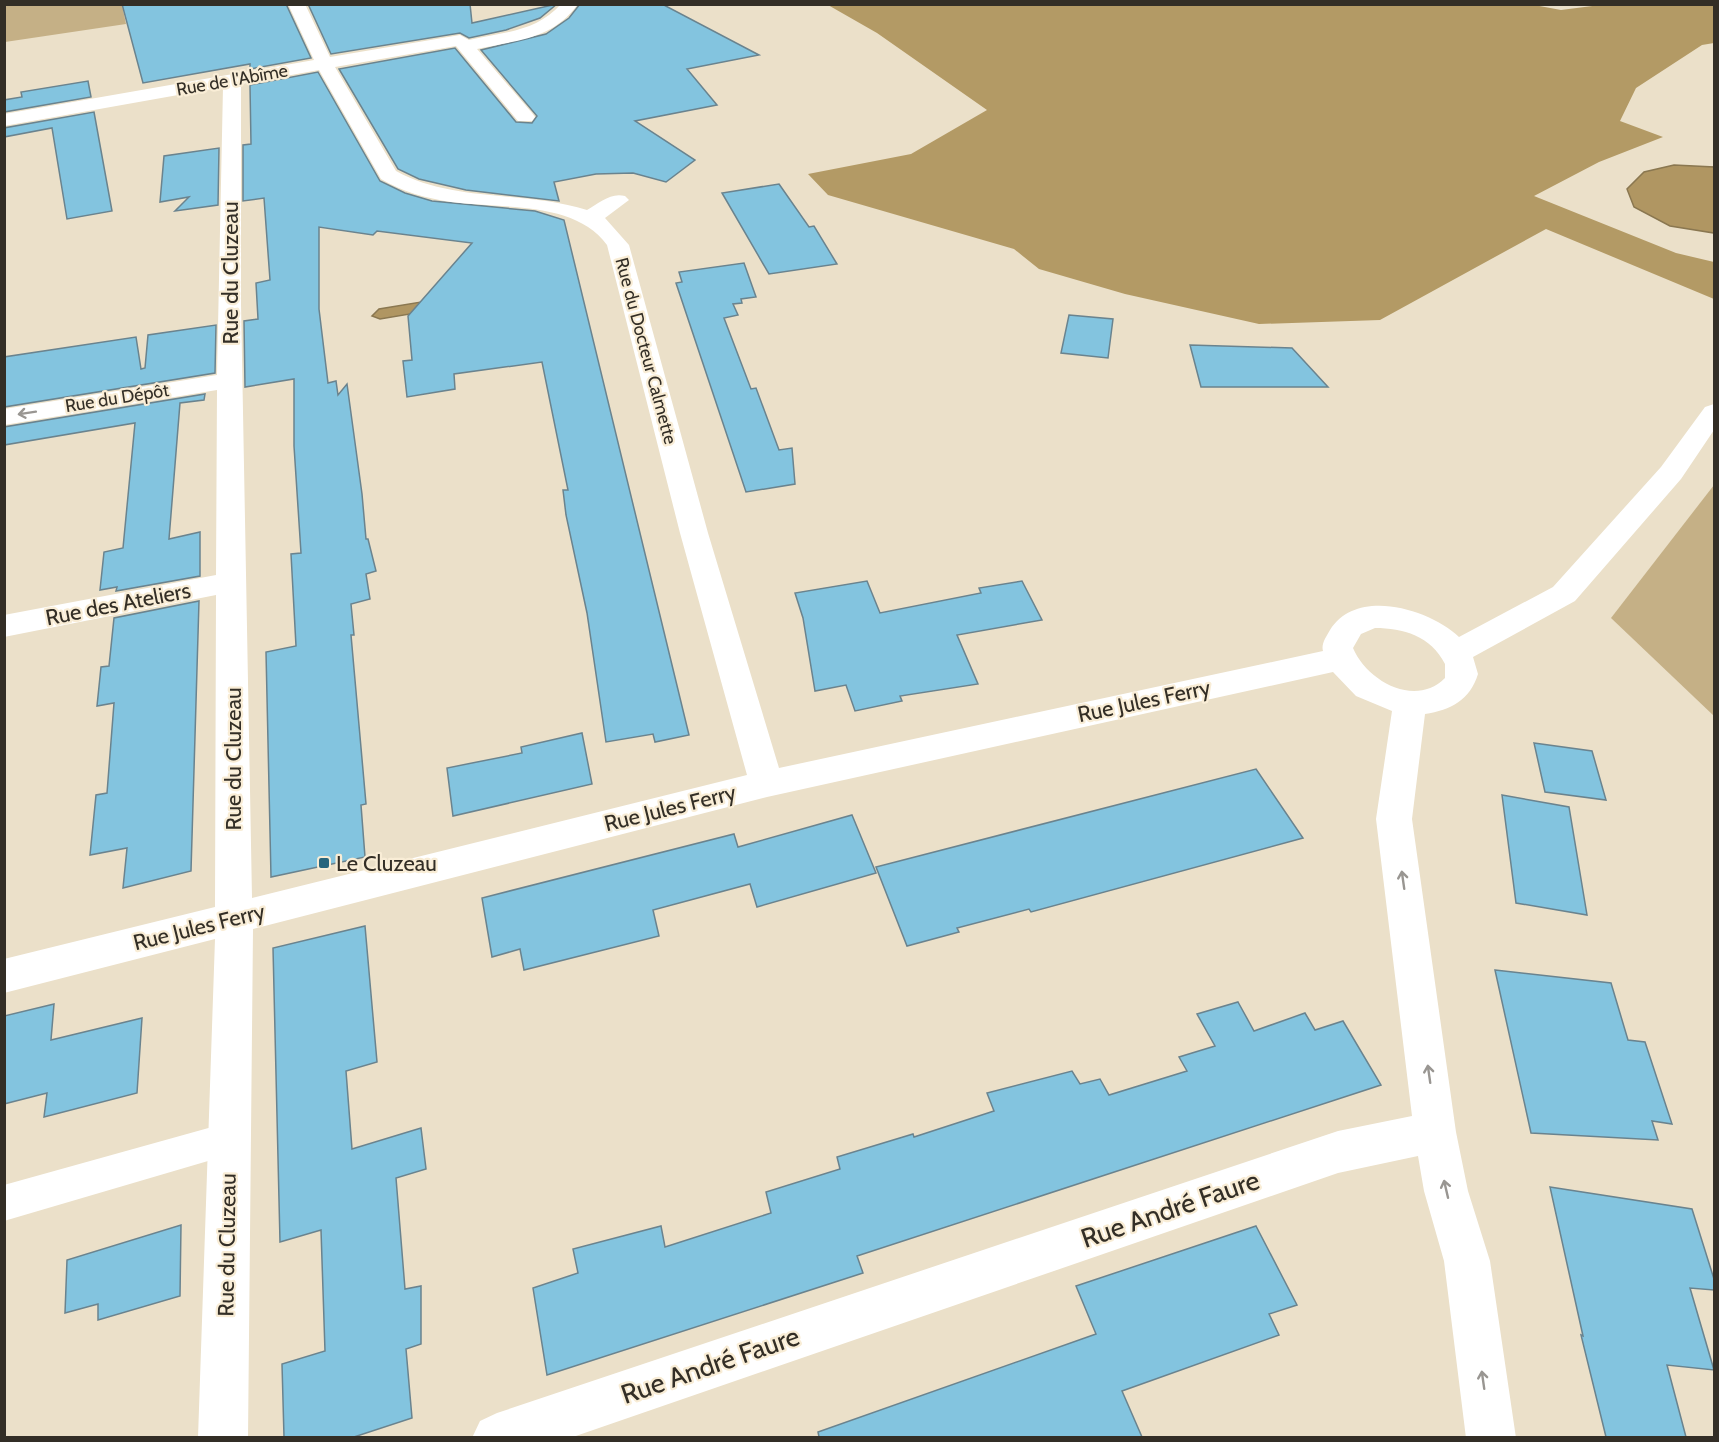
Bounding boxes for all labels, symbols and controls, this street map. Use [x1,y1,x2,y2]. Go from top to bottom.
street label: Rue de l'Abîme [174,59,290,101]
street label: Rue du Cluzeau [217,201,244,345]
street label: Rue du Docteur Calmette [610,255,682,447]
street label: Rue du Dépôt [63,379,171,417]
one-way arrow [18,408,37,419]
street label: Rue des Ateliers [43,577,193,631]
street label: Rue Jules Ferry [1075,674,1213,728]
street label: Rue du Cluzeau [220,687,247,831]
street label: Rue Jules Ferry [601,779,739,837]
place label: Le Cluzeau [336,850,437,877]
marker: Le Cluzeau [317,856,331,870]
one-way arrow [1397,871,1408,891]
street label: Rue Jules Ferry [130,898,268,956]
one-way arrow [1424,1064,1435,1084]
street label: Rue André Faure [1076,1163,1264,1255]
street label: Rue du Cluzeau [212,1173,242,1317]
one-way arrow [1440,1179,1451,1199]
street label: Rue André Faure [616,1319,804,1411]
one-way arrow [1477,1370,1488,1390]

